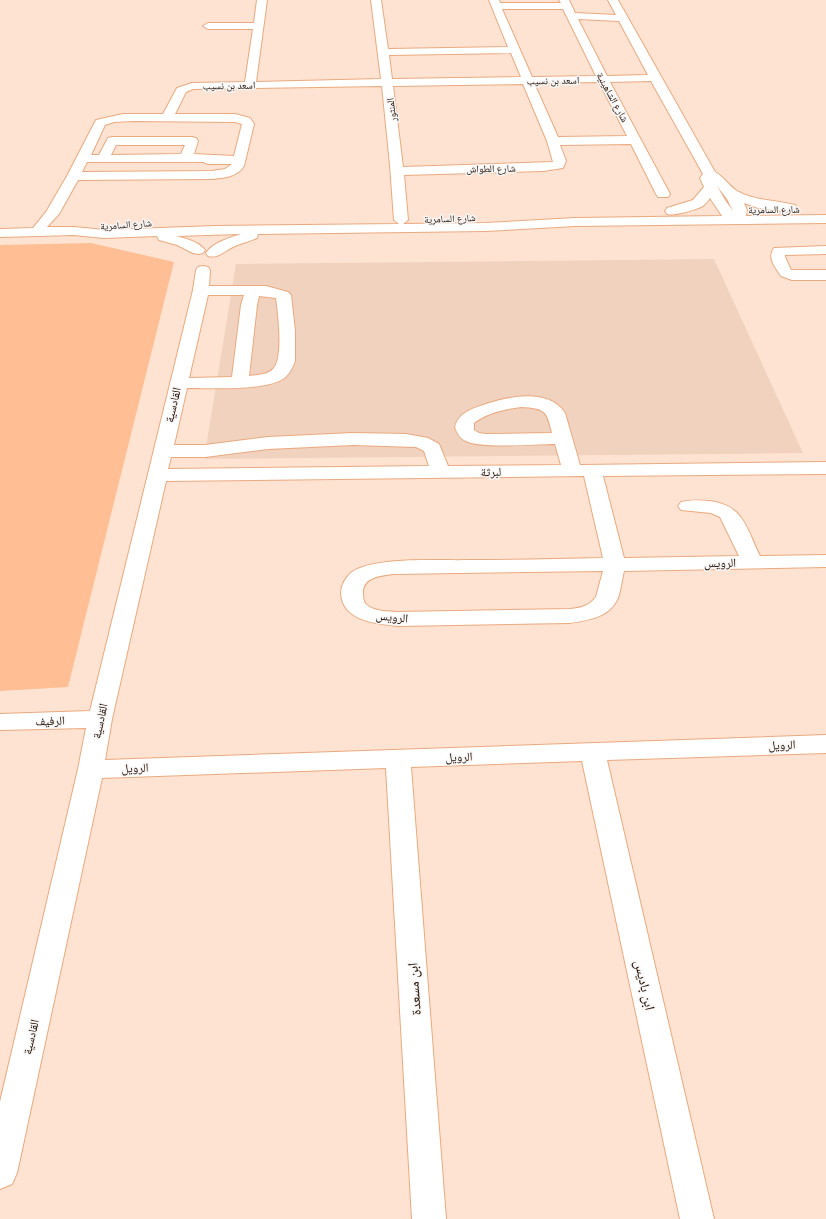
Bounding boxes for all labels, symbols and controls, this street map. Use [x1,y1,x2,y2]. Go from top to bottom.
street label: شارع الشاهينية [594,70,632,125]
street label: اسعد بن نسيب [527,74,579,87]
street label: اسعد بن نسيب [203,79,255,92]
street label: المنثور [384,98,399,123]
street label: شارع الطواش [466,162,516,175]
street label: شارع السامرية [748,203,800,216]
street label: شارع السامرية [424,211,476,226]
street label: شارع السامرية [100,216,153,233]
street label: القادسية [162,386,184,424]
street label: لبرثة [481,465,501,480]
street label: الرويس [704,556,736,570]
street label: الرويس [375,608,409,626]
street label: القادسية [89,702,111,740]
street label: الرفيف [35,713,65,729]
street label: الرويل [768,738,796,753]
street label: الرويل [445,750,473,765]
street label: الرويل [121,761,149,776]
street label: ابن باديس [630,958,659,1012]
street label: ابن مسعدة [404,962,425,1016]
street label: القادسية [20,1018,42,1056]

